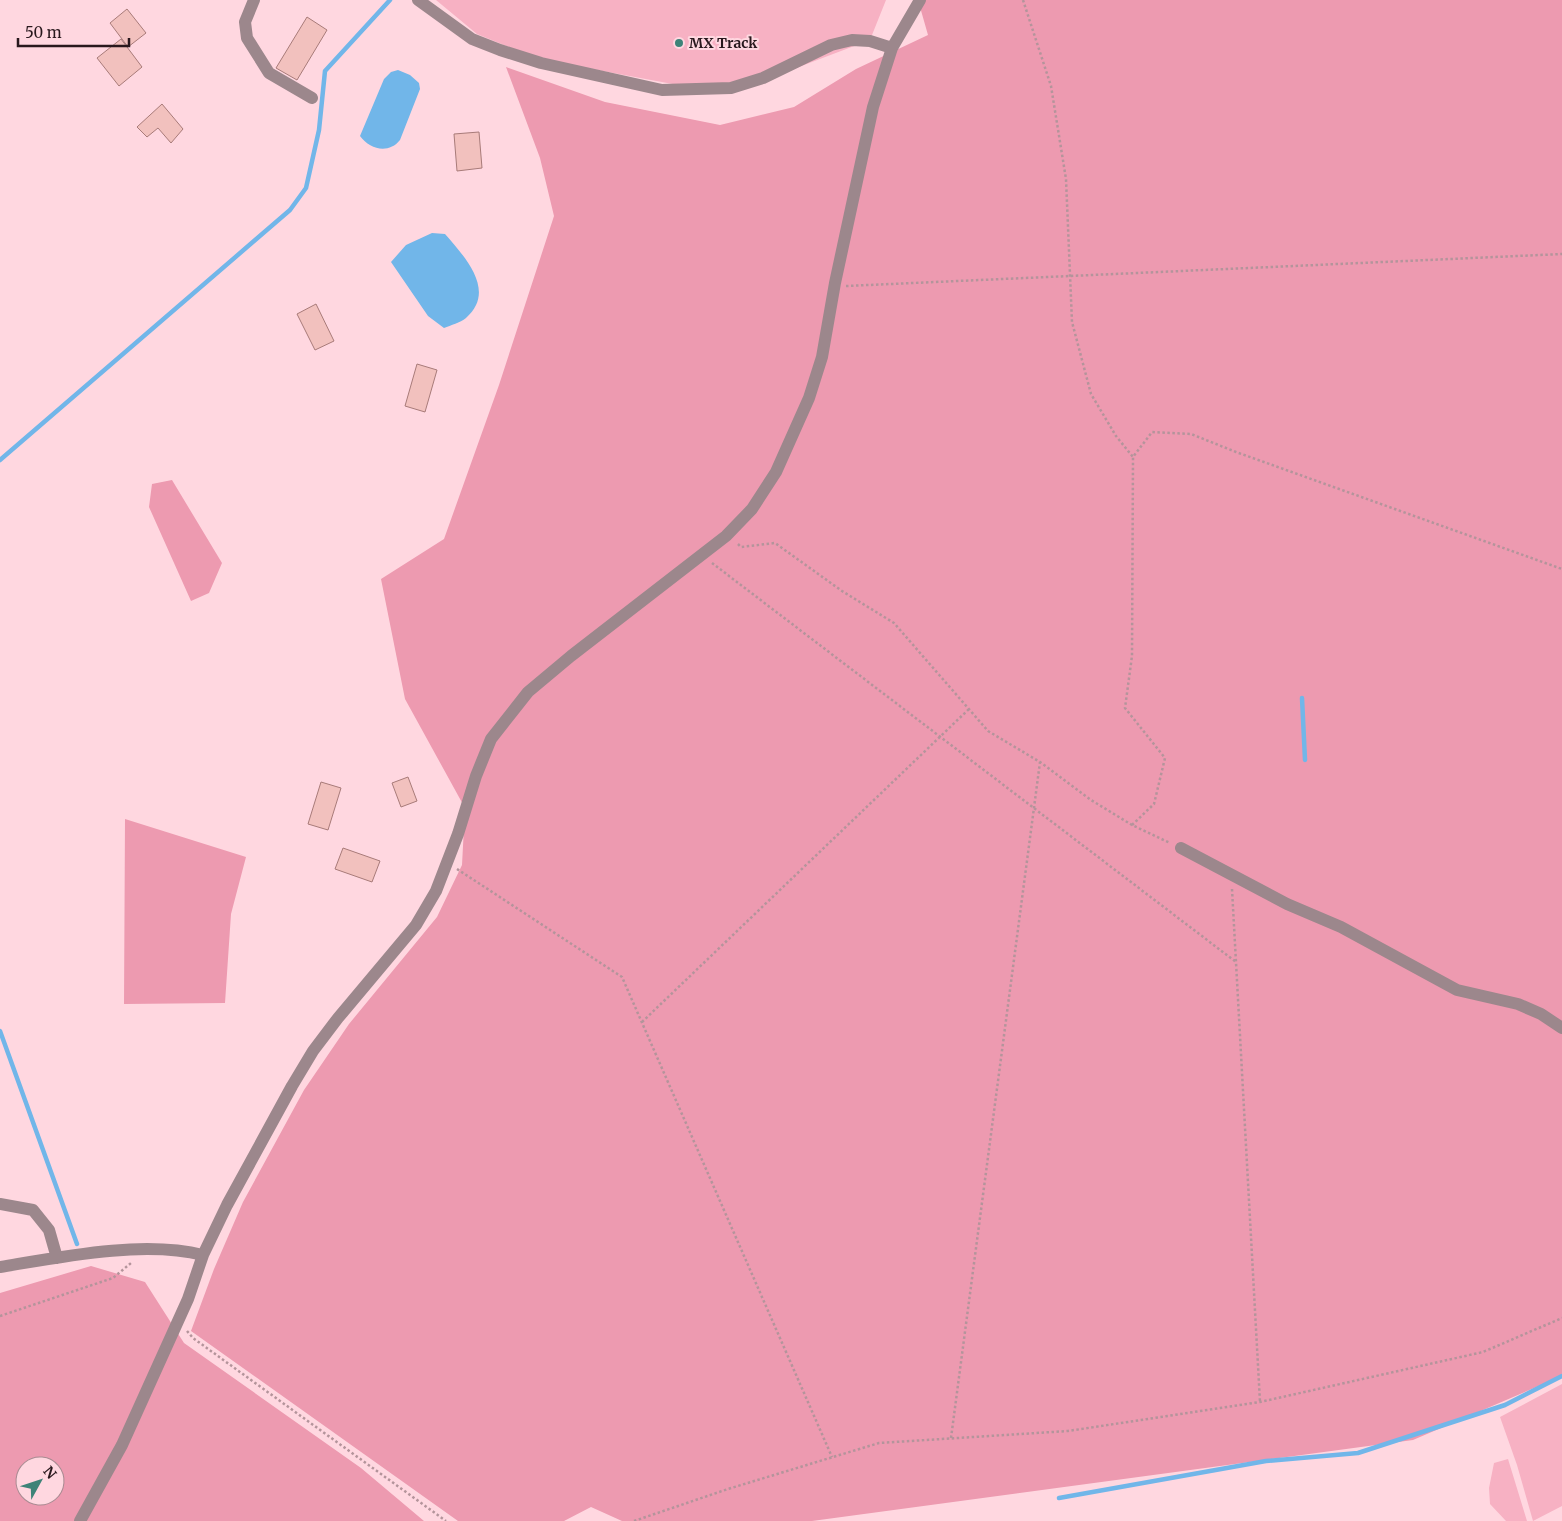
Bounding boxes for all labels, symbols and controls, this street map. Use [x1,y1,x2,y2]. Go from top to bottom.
scale bar [18,15,129,47]
text: 50 m [25,23,62,42]
place label: MX Track [689,34,758,52]
marker: MX Track [673,37,685,49]
north arrow [15,1456,65,1506]
text: N [40,1463,60,1483]

